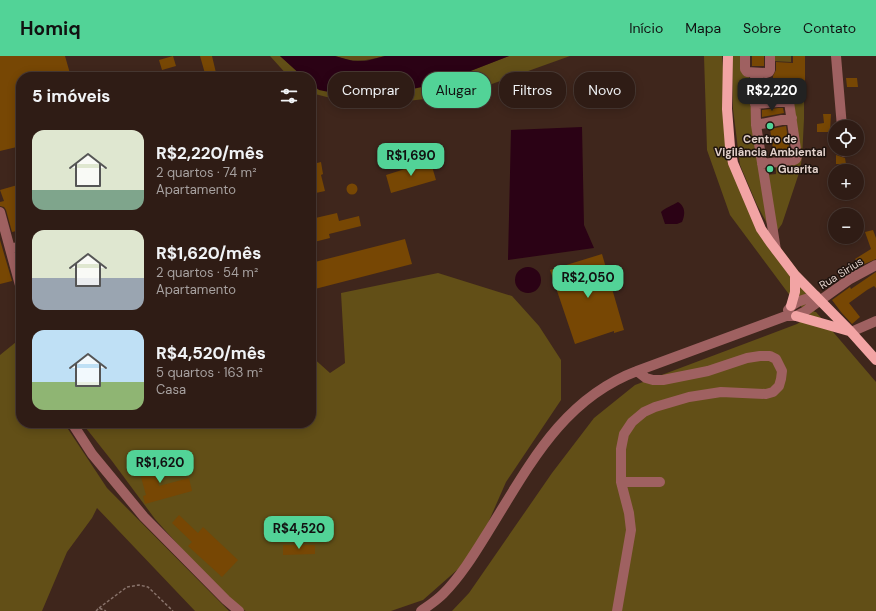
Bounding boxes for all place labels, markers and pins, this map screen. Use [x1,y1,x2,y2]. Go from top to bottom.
pin: R$2,220 [735,78,809,112]
marker: Centro de Vigilância Ambiental [765,121,775,131]
place label: Centro de Vigilância Ambiental [714,132,826,159]
pin: R$1,690 [374,143,448,177]
place label: Guarita [778,162,819,176]
marker: Guarita [765,164,775,174]
pin: R$2,050 [551,265,625,299]
pin: R$1,620 [123,450,197,484]
pin: R$4,520 [262,516,336,550]

